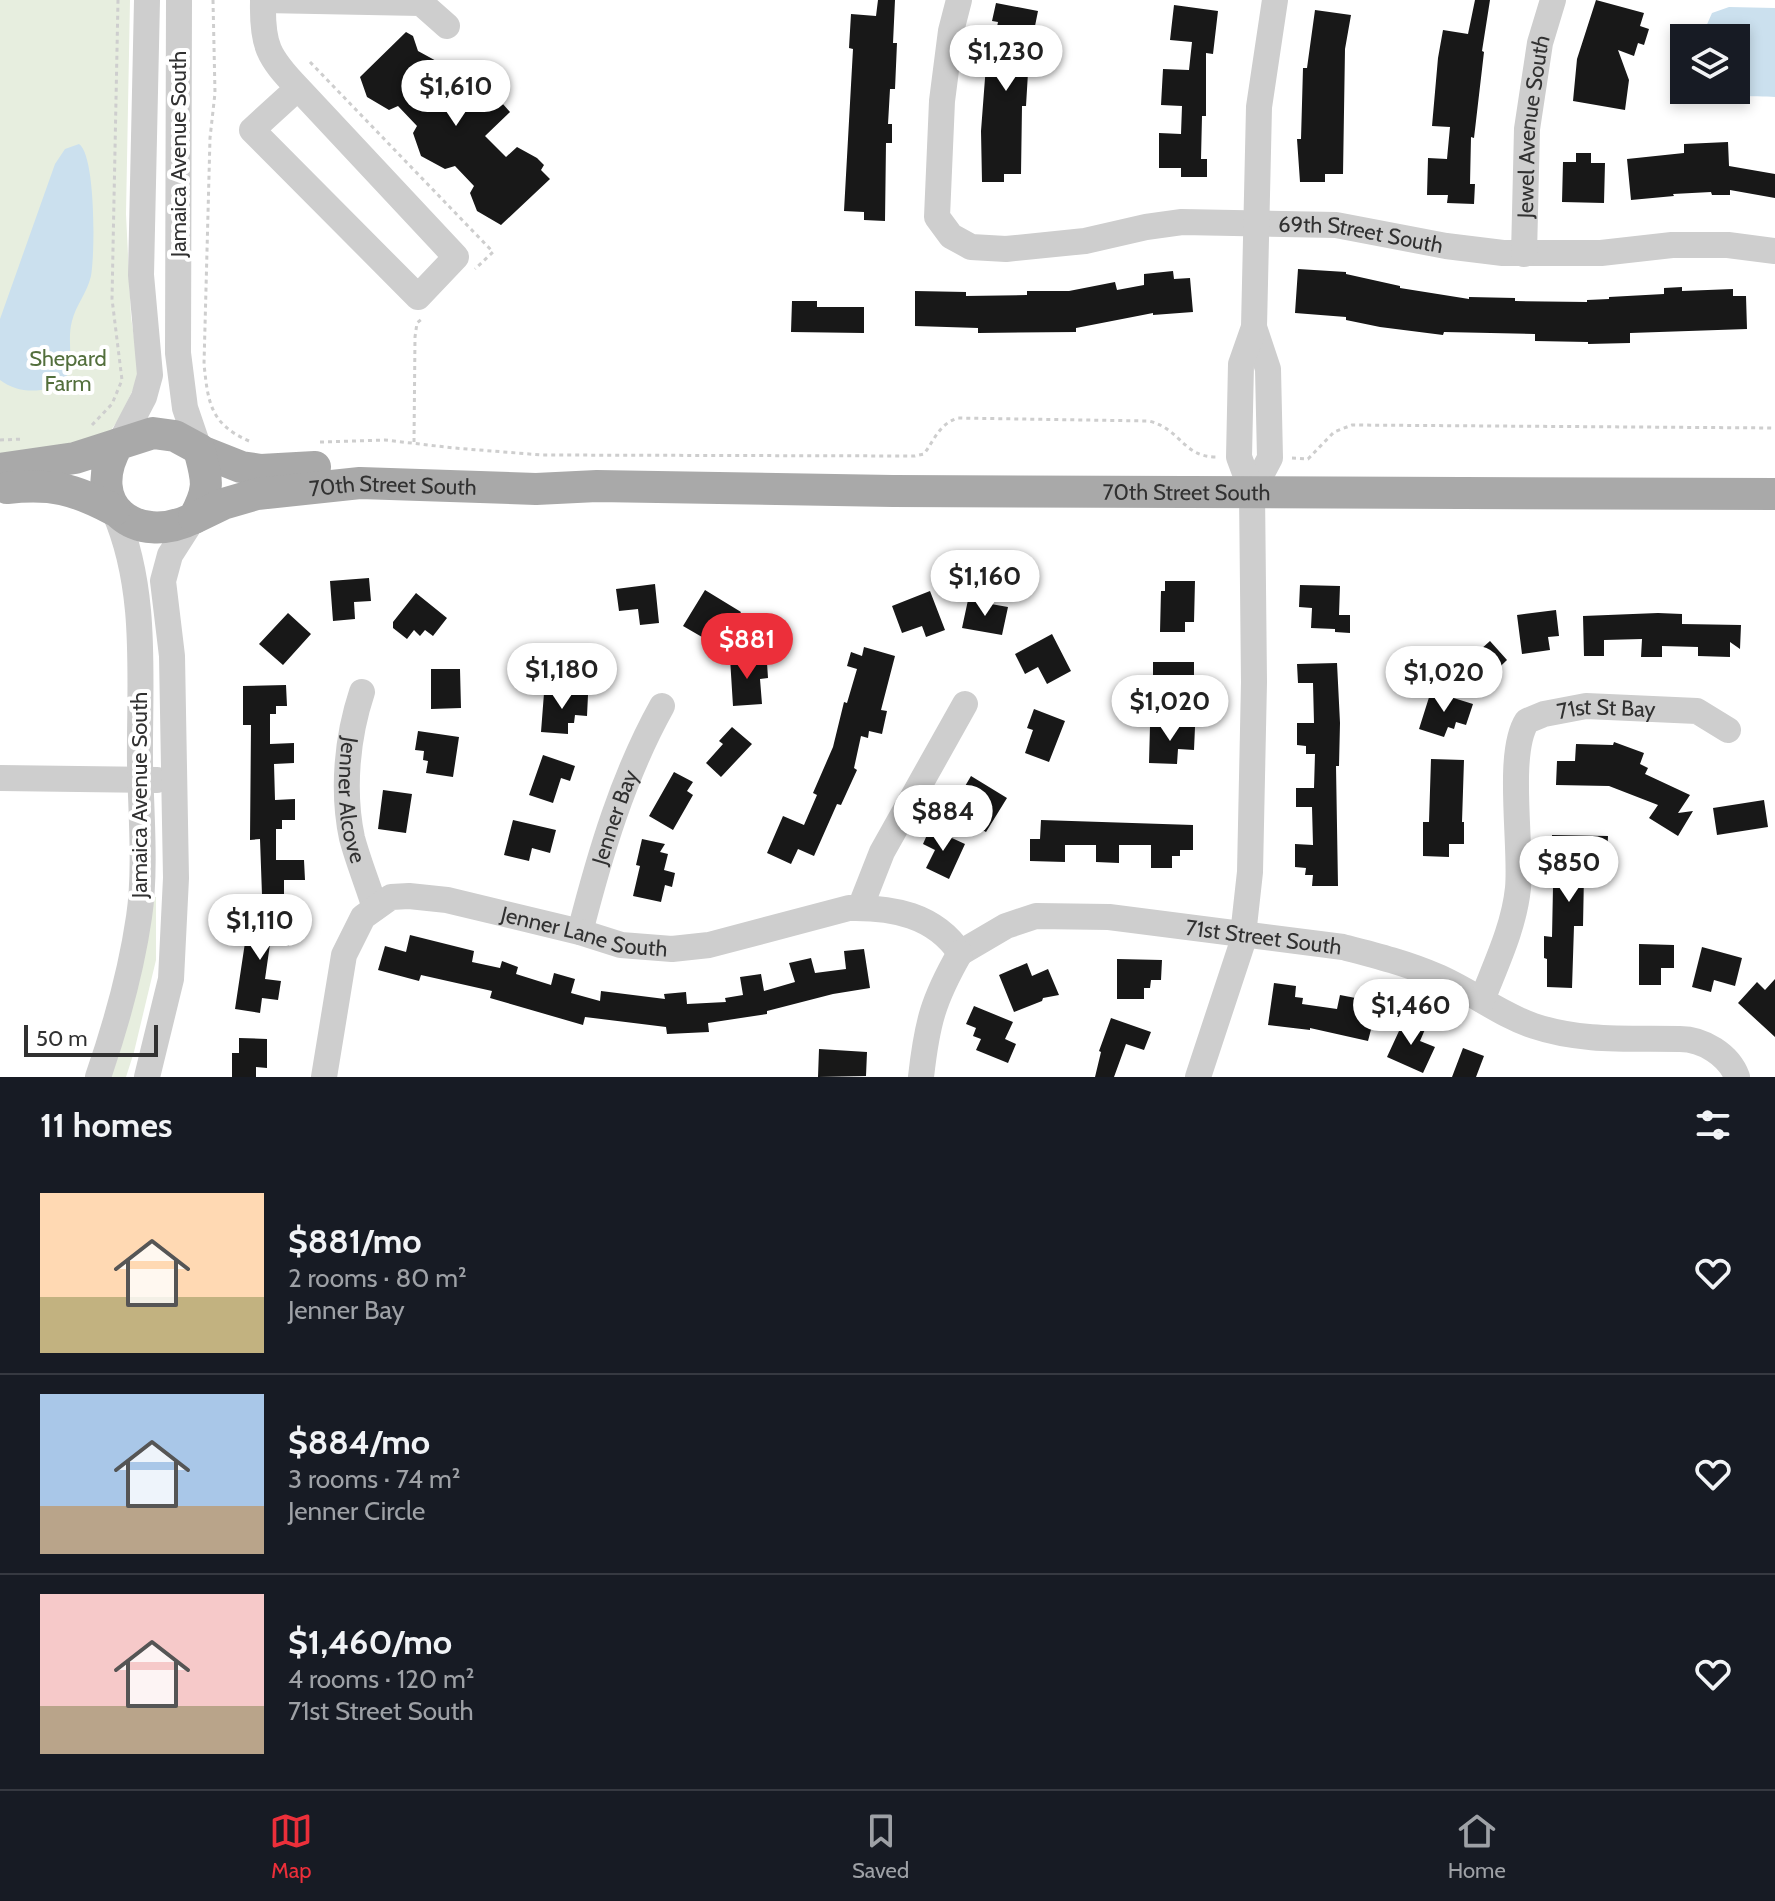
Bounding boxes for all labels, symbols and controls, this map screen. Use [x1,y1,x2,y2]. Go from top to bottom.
map controls [1670,24,1750,104]
button: layers [1670,24,1750,104]
pin: $1,230 [941,25,1071,93]
street label: Jewel Avenue South [1511,31,1555,220]
text: $1,230 [968,35,1044,67]
street label: Jamaica Avenue South [165,51,192,258]
pin: $1,610 [391,60,521,128]
text: $1,610 [419,70,493,102]
street label: 69th Street South [1278,210,1445,259]
park label: Shepard Farm [29,345,107,397]
street label: 70th Street South [308,469,477,502]
street label: 70th Street South [1103,478,1271,506]
pin: $1,160 [920,550,1050,618]
text: $1,160 [949,560,1021,592]
pin: $881 [700,613,794,681]
text: $881 [719,623,775,655]
pin: $1,180 [497,643,627,711]
pin: $1,020 [1379,646,1509,714]
text: $1,180 [525,653,599,685]
text: $1,020 [1404,656,1484,688]
pin: $1,020 [1105,675,1235,743]
text: $1,020 [1130,685,1210,717]
street label: Jamaica Avenue South [126,692,153,899]
street label: 71st St Bay [1555,692,1656,725]
street label: Jenner Alcove [333,734,372,866]
street label: Jenner Bay [585,766,644,869]
pin: $884 [896,785,990,853]
text: $884 [912,795,974,827]
pin: $850 [1522,836,1616,904]
text: $850 [1537,846,1601,878]
pin: $1,110 [195,894,325,962]
street label: Jenner Lane South [497,900,669,962]
text: $1,110 [226,904,294,936]
street label: 71st Street South [1184,913,1343,960]
pin: $1,460 [1346,979,1476,1047]
text: $1,460 [1371,989,1451,1021]
scale bar [24,1021,158,1057]
text: 50 m [36,1025,88,1052]
icon: filters [1691,1103,1735,1147]
text: 11 homes [40,1104,172,1146]
text: $881/mo [288,1220,422,1262]
icon: home [104,1225,200,1321]
icon: heart [1691,1251,1735,1295]
text: 2 rooms · 80 m² [288,1262,467,1294]
text: Jenner Bay [288,1294,405,1326]
text: $884/mo [288,1421,430,1463]
icon: home [104,1426,200,1522]
icon: heart [1691,1452,1735,1496]
text: 3 rooms · 74 m² [288,1463,460,1495]
text: Jenner Circle [288,1495,425,1527]
text: $1,460/mo [288,1621,452,1663]
icon: home [104,1626,200,1722]
icon: heart [1691,1652,1735,1696]
text: 4 rooms · 120 m² [288,1663,474,1695]
text: 71st Street South [288,1695,474,1727]
tab: Map [269,1809,313,1884]
tab: Saved [852,1809,909,1884]
tab: Home [1448,1809,1506,1884]

